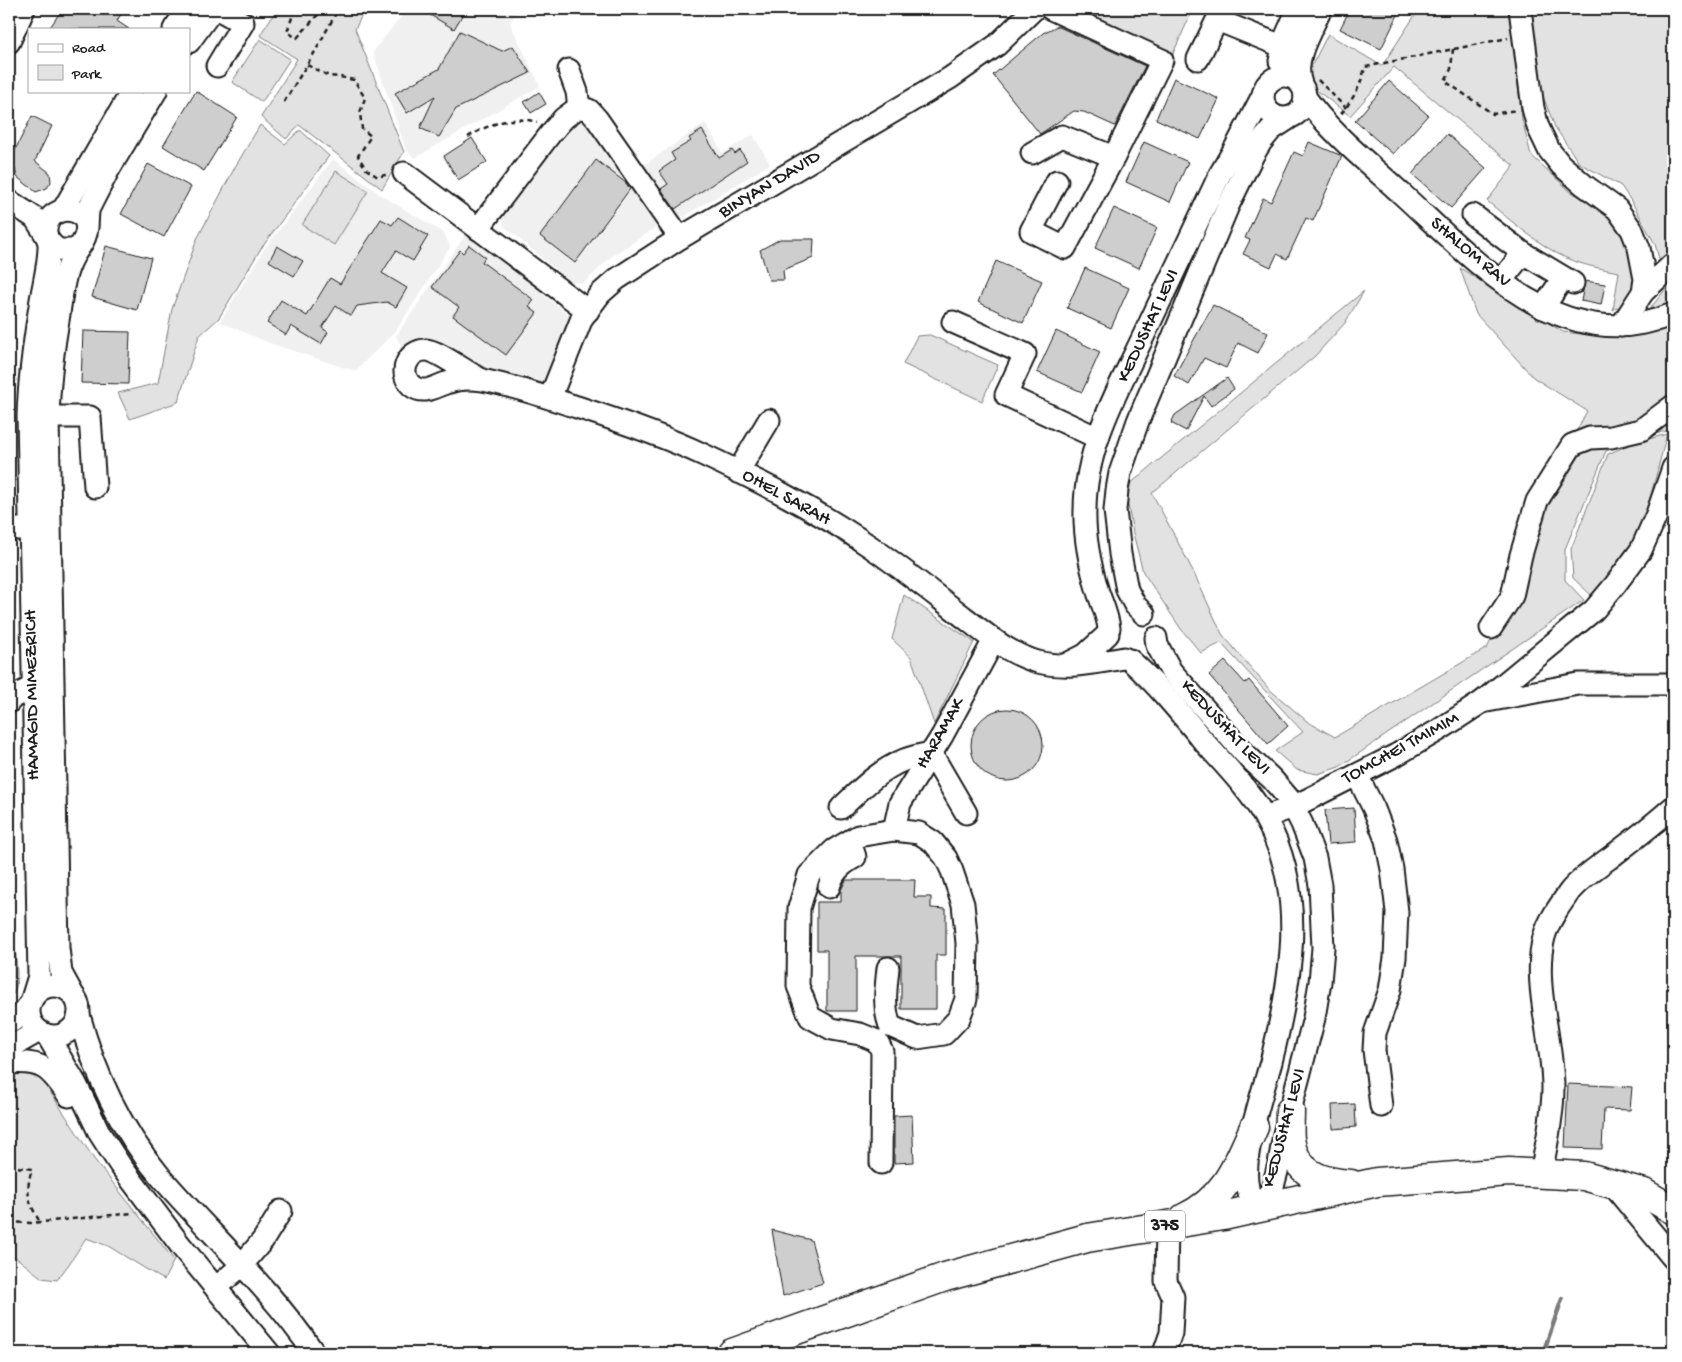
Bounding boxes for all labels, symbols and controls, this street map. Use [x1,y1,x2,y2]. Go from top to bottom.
legend [28,28,190,92]
text: Road [72,40,106,58]
text: Park [71,66,102,84]
street label: BINYAN DAVID [714,145,826,225]
street label: SHALOM RAV [1425,212,1515,294]
street label: KEDUSHAT LEVI [1113,266,1185,386]
street label: OHEL SARAH [738,464,834,532]
street label: HAMAGID MIMEZRICH [20,609,46,780]
street label: KEDUSHAT LEVI [1175,675,1275,781]
street label: HARAMAK [912,692,972,774]
street label: TOMCHEI TMIMIM [1338,707,1464,791]
street label: KEDUSHAT LEVI [1258,1066,1312,1190]
road number: 375 [1145,1210,1185,1242]

